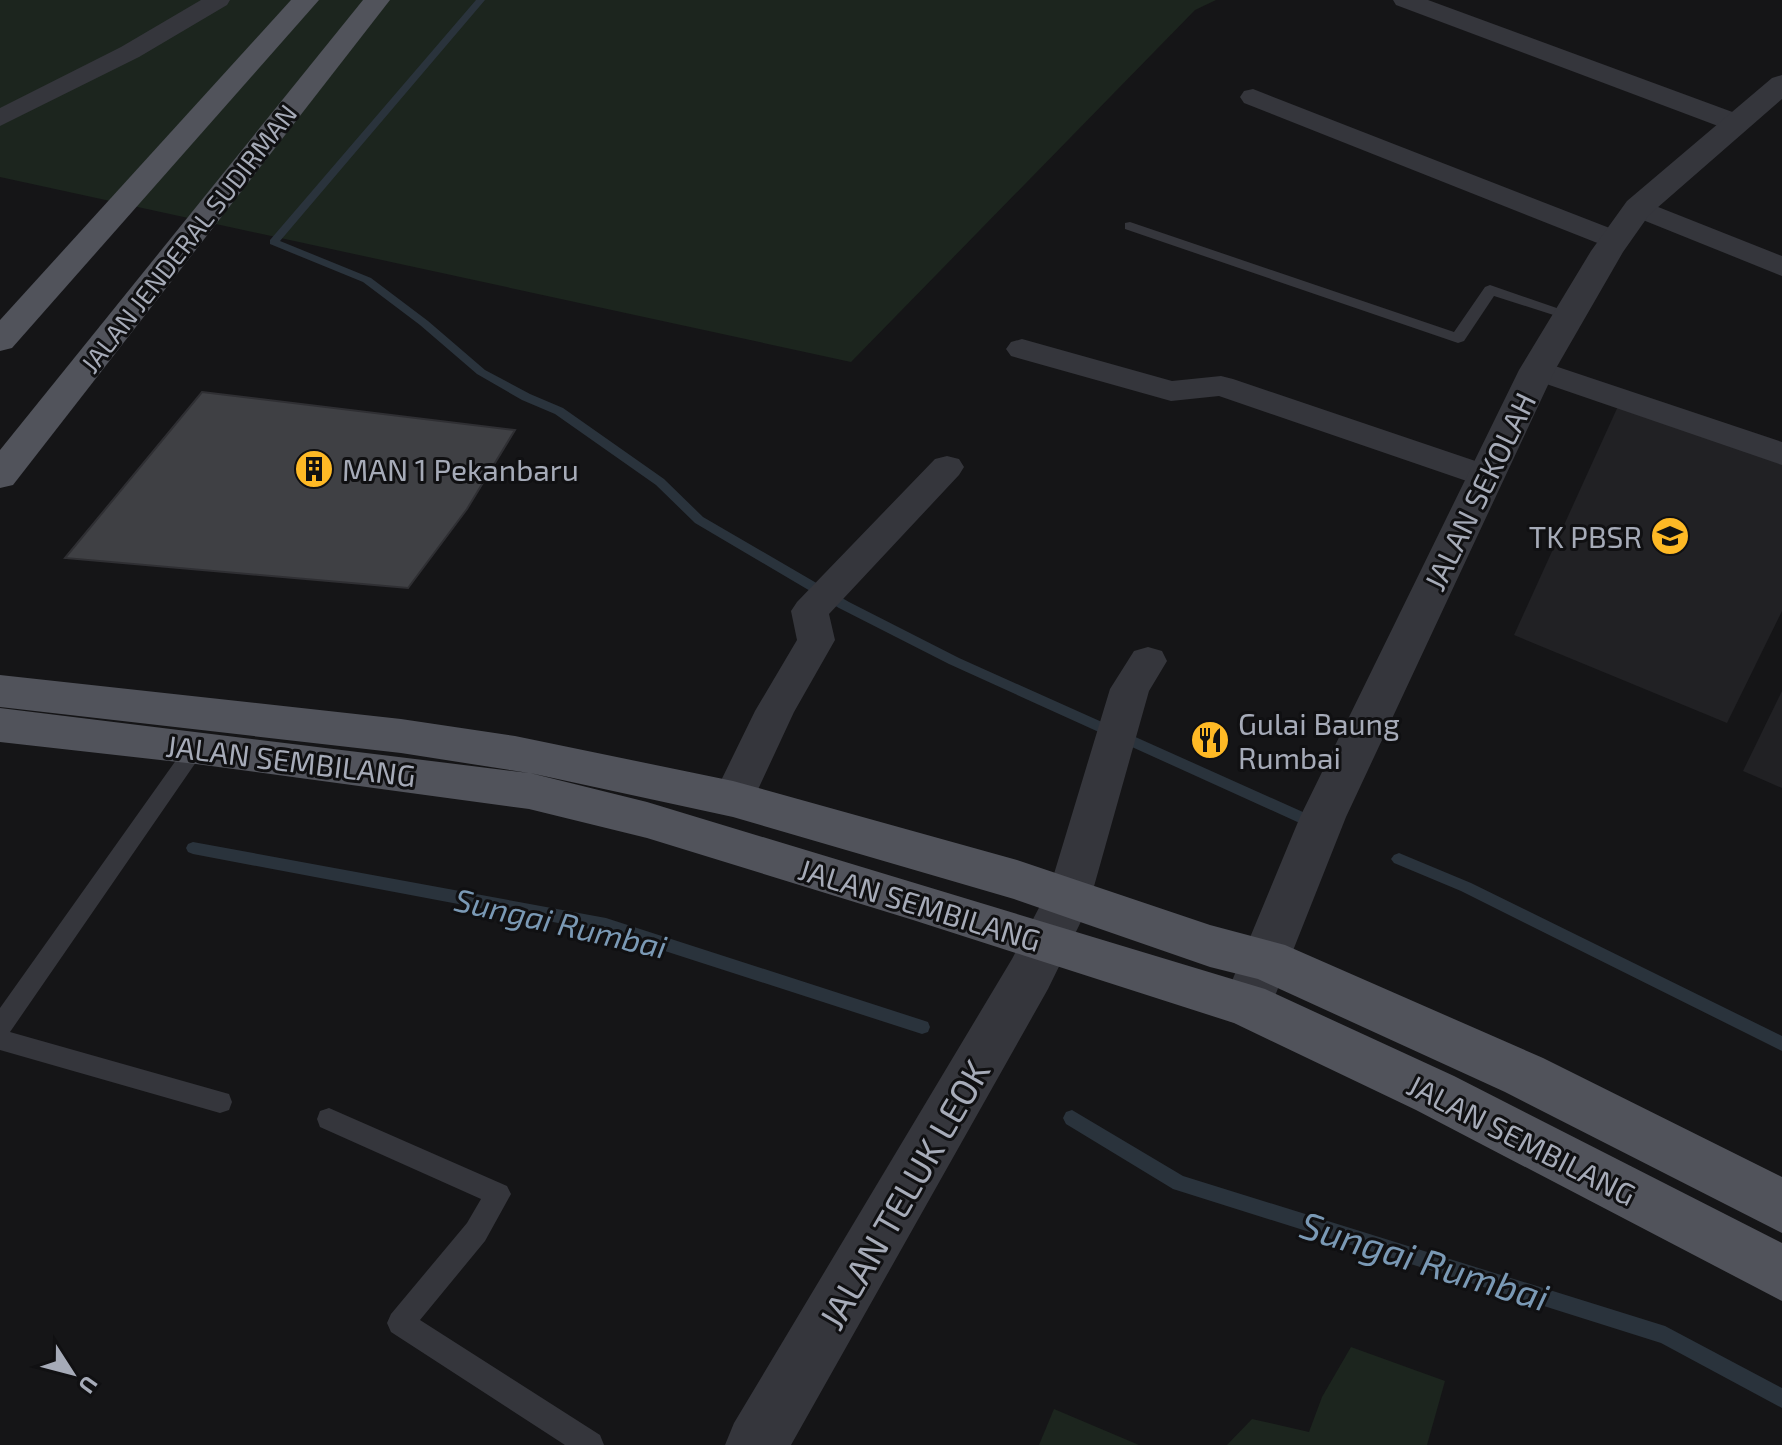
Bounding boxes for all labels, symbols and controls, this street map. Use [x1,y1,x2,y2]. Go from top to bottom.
street label: JALAN JENDERAL SUDIRMAN [74,98,302,378]
street label: JALAN SEKOLAH [1416,386,1542,596]
building icon: MAN 1 Pekanbaru [293,448,335,490]
place label: MAN 1 Pekanbaru [342,451,579,487]
school or university icon: TK PBSR [1649,515,1691,557]
place label: TK PBSR [1529,518,1642,554]
place label: Gulai Baung Rumbai [1238,705,1400,775]
restaurant icon: Gulai Baung Rumbai [1189,719,1231,761]
street label: JALAN SEMBILANG [164,727,418,793]
street label: JALAN SEMBILANG [795,850,1045,958]
water label: Sungai Rumbai [451,879,671,966]
street label: JALAN TELUK LEOK [808,1052,998,1336]
street label: JALAN SEMBILANG [1402,1066,1642,1212]
water label: Sungai Rumbai [1295,1200,1555,1320]
north arrow [32,1333,112,1413]
text: U [74,1372,104,1399]

